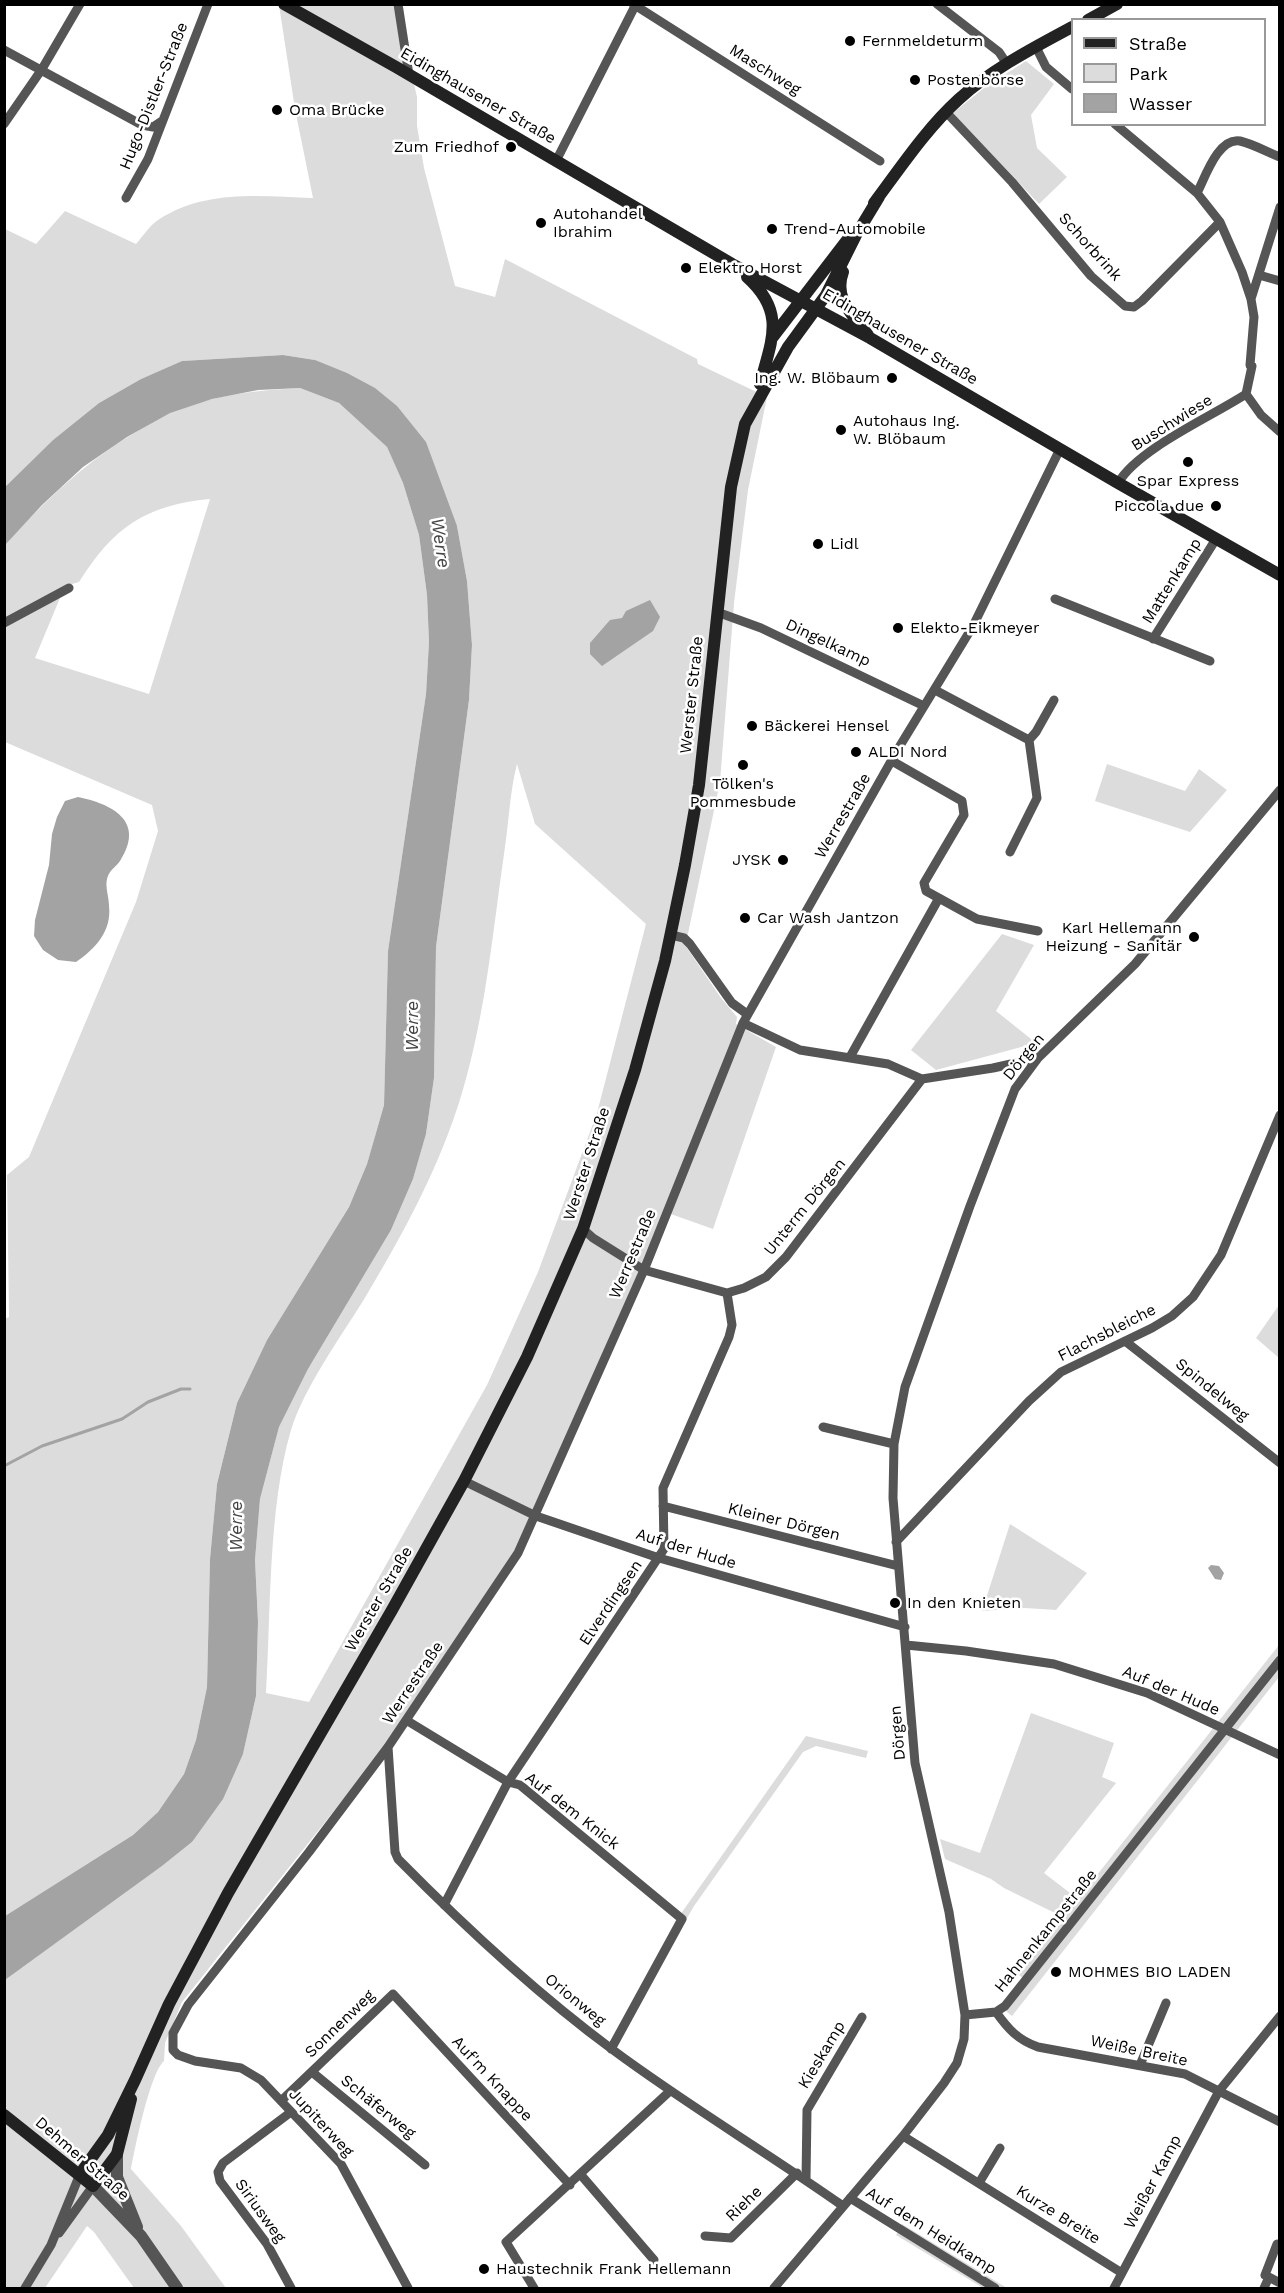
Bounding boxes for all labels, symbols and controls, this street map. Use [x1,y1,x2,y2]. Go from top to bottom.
legend [1071,18,1266,126]
street label: Hugo-Distler-Straße [116,19,192,173]
place label: Fernmeldeturm [862,31,983,51]
text: Straße [1129,33,1187,54]
marker: Fernmeldeturm [843,34,857,48]
street label: Maschweg [726,40,804,100]
street label: Eidinghausener Straße [397,44,559,148]
text: Park [1129,63,1168,84]
place label: Postenbörse [927,70,1024,90]
marker: Postenbörse [908,73,922,87]
text: Wasser [1129,93,1192,114]
place label: Oma Brücke [289,100,384,120]
marker: Oma Brücke [270,103,284,117]
place label: Zum Friedhof [394,137,499,157]
marker: Zum Friedhof [504,140,518,154]
place label: Autohandel Ibrahim [553,204,643,242]
street label: Schorbrink [1054,209,1126,285]
marker: Autohandel Ibrahim [534,216,548,230]
place label: Trend-Automobile [784,219,926,239]
marker: Trend-Automobile [765,222,779,236]
place label: Elektro Horst [698,258,802,278]
marker: Elektro Horst [679,261,693,275]
street label: Eidinghausener Straße [819,285,981,389]
place label: Ing. W. Blöbaum [754,368,880,388]
marker: Ing. W. Blöbaum [885,371,899,385]
street label: Buschwiese [1128,390,1216,456]
place label: Autohaus Ing. W. Blöbaum [853,411,960,449]
marker: Autohaus Ing. W. Blöbaum [834,423,848,437]
marker: Spar Express [1181,455,1195,469]
place label: Spar Express [1137,471,1239,491]
place label: Piccola due [1114,496,1204,516]
marker: Piccola due [1209,499,1223,513]
water label: Werre [426,516,454,570]
place label: Lidl [830,534,859,554]
street label: Mattenkamp [1138,535,1206,627]
marker: Lidl [811,537,825,551]
street label: Dingelkamp [782,615,874,671]
place label: Elekto-Eikmeyer [910,618,1040,638]
marker: Elekto-Eikmeyer [891,621,905,635]
street label: Werster Straße [676,635,708,755]
place label: Bäckerei Hensel [764,716,889,736]
marker: Bäckerei Hensel [745,719,759,733]
place label: ALDI Nord [868,742,947,762]
marker: ALDI Nord [849,745,863,759]
marker: Tölken's Pommesbude [736,758,750,772]
street label: Werrestraße [811,770,875,862]
place label: Tölken's Pommesbude [690,774,796,812]
place label: JYSK [732,850,771,870]
marker: JYSK [776,853,790,867]
place label: Car Wash Jantzon [757,908,899,928]
marker: Car Wash Jantzon [738,911,752,925]
place label: Karl Hellemann Heizung - Sanitär [1045,918,1182,956]
marker: Karl Hellemann Heizung - Sanitär [1187,930,1201,944]
water label: Werre [402,1001,424,1051]
street label: Dörgen [999,1030,1049,1084]
street label: Werster Straße [560,1105,614,1223]
street label: Unterm Dörgen [760,1155,850,1259]
street label: Werrestraße [605,1206,661,1302]
street label: Flachsbleiche [1055,1300,1159,1366]
street label: Spindelweg [1171,1354,1253,1426]
street label: Kleiner Dörgen [726,1499,842,1545]
water label: Werre [226,1501,248,1551]
street label: Auf der Hude [633,1525,739,1573]
street label: Werster Straße [341,1543,417,1655]
street label: Elverdingsen [575,1557,647,1649]
place label: In den Knieten [907,1593,1021,1613]
marker: In den Knieten [888,1596,902,1610]
street label: Werrestraße [378,1638,448,1728]
street label: Auf der Hude [1119,1662,1223,1720]
street label: Dörgen [886,1705,910,1761]
street label: Auf dem Knick [521,1768,623,1854]
street label: Hahnenkampstraße [991,1866,1101,1996]
place label: MOHMES BIO LADEN [1068,1962,1231,1982]
marker: MOHMES BIO LADEN [1049,1965,1063,1979]
street label: Orionweg [541,1970,609,2030]
street label: Sonnenweg [301,1986,379,2062]
street label: Kieskamp [794,2018,850,2092]
street label: Weiße Breite [1089,2031,1189,2071]
street label: Auf'm Knappe [448,2032,536,2126]
street label: Schäferweg [337,2071,419,2143]
street label: Jupiterweg [285,2085,357,2161]
street label: Dehmer Straße [31,2113,133,2205]
street label: Weißer Kamp [1120,2132,1186,2232]
street label: Siriusweg [231,2175,289,2247]
street label: Kurze Breite [1012,2181,1104,2249]
street label: Riehe [722,2182,766,2226]
street label: Auf dem Heidkamp [862,2183,1000,2279]
place label: Haustechnik Frank Hellemann [496,2259,731,2279]
marker: Haustechnik Frank Hellemann [477,2262,491,2276]

